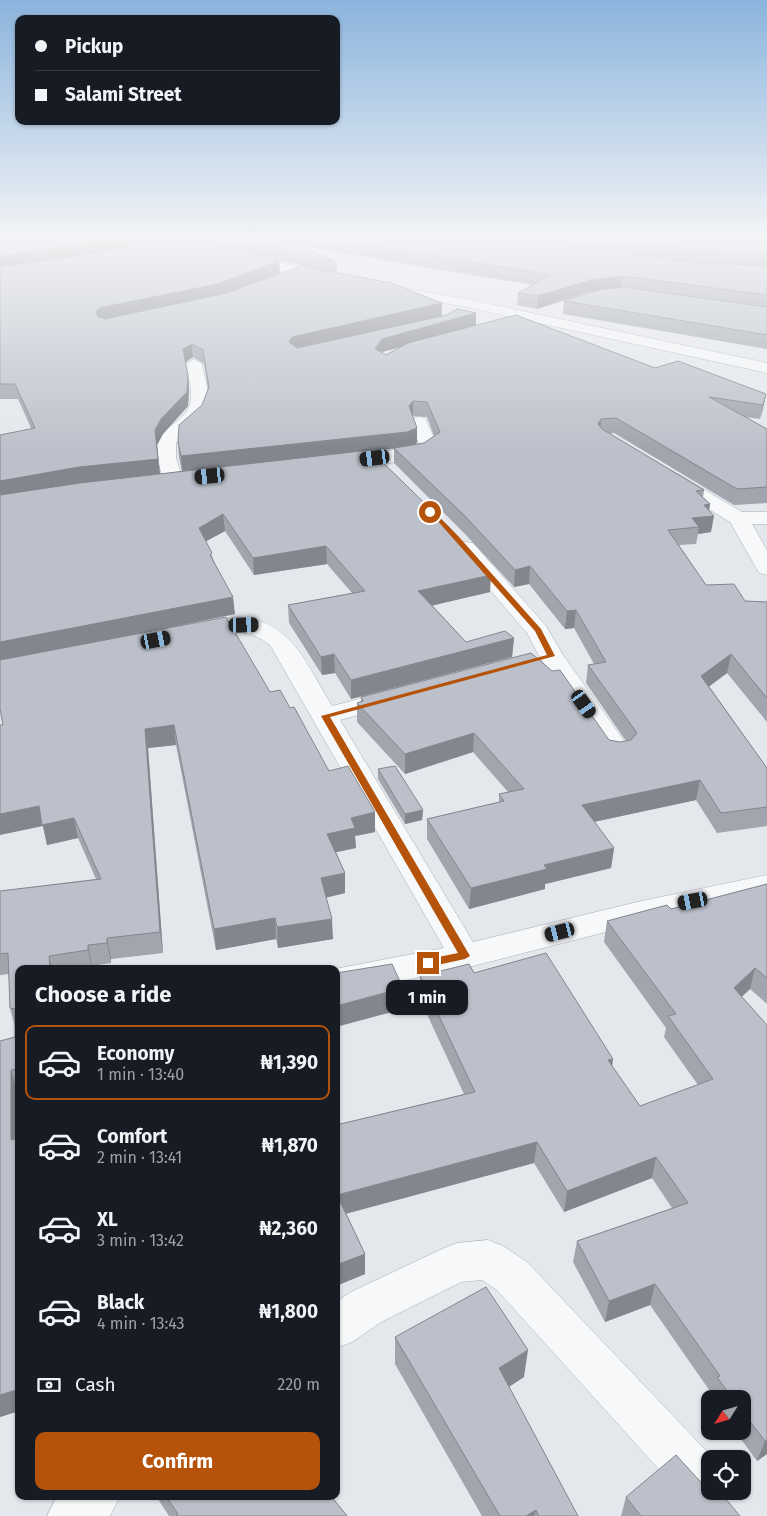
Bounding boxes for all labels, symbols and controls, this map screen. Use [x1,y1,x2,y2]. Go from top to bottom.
text: Pickup [65,35,123,58]
text: Salami Street [65,83,182,106]
car [359,449,390,467]
car [194,467,225,485]
route start [419,501,441,523]
car [228,617,259,633]
car [139,630,172,650]
car [569,687,598,721]
car [676,891,709,911]
car [543,921,576,943]
route end [417,952,439,974]
callout: 1 min [387,980,469,1016]
text: Choose a ride [35,981,171,1008]
text: 1 min [408,988,446,1007]
icon: car [37,1040,82,1085]
text: Economy [97,1042,174,1065]
text: ₦1,390 [260,1051,318,1074]
text: 1 min · 13:40 [97,1065,184,1084]
icon: car [37,1123,82,1168]
text: Comfort [97,1125,167,1148]
text: ₦1,870 [262,1134,318,1157]
text: 2 min · 13:41 [97,1148,182,1167]
icon: car [37,1206,82,1251]
text: XL [97,1208,118,1231]
text: ₦2,360 [259,1217,318,1240]
text: 3 min · 13:42 [97,1231,184,1250]
icon: car [37,1289,82,1334]
text: Black [97,1291,144,1314]
text: ₦1,800 [259,1300,318,1323]
text: 4 min · 13:43 [97,1314,185,1333]
icon: cash [35,1371,63,1399]
text: Cash [75,1373,116,1396]
text: 220 m [277,1375,320,1394]
north arrow [701,1390,751,1440]
map controls [701,1390,751,1500]
button: Confirm [35,1432,320,1490]
button: locate [701,1450,751,1500]

